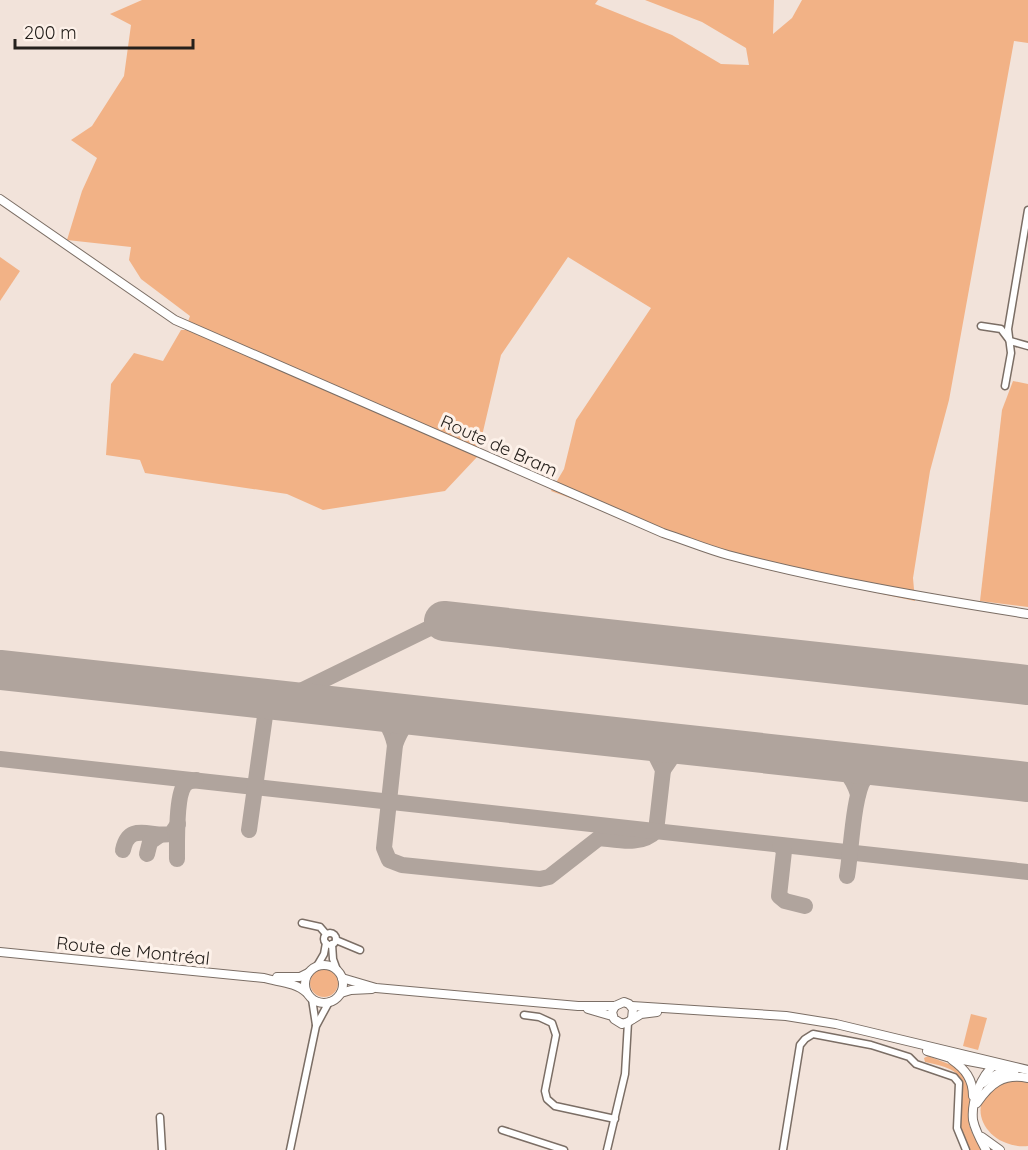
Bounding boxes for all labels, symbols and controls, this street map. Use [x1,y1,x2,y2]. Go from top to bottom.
scale bar [15,12,194,50]
text: 200 m [24,21,77,44]
street label: Route de Bram [437,409,561,482]
street label: Route de Montréal [55,931,211,970]

